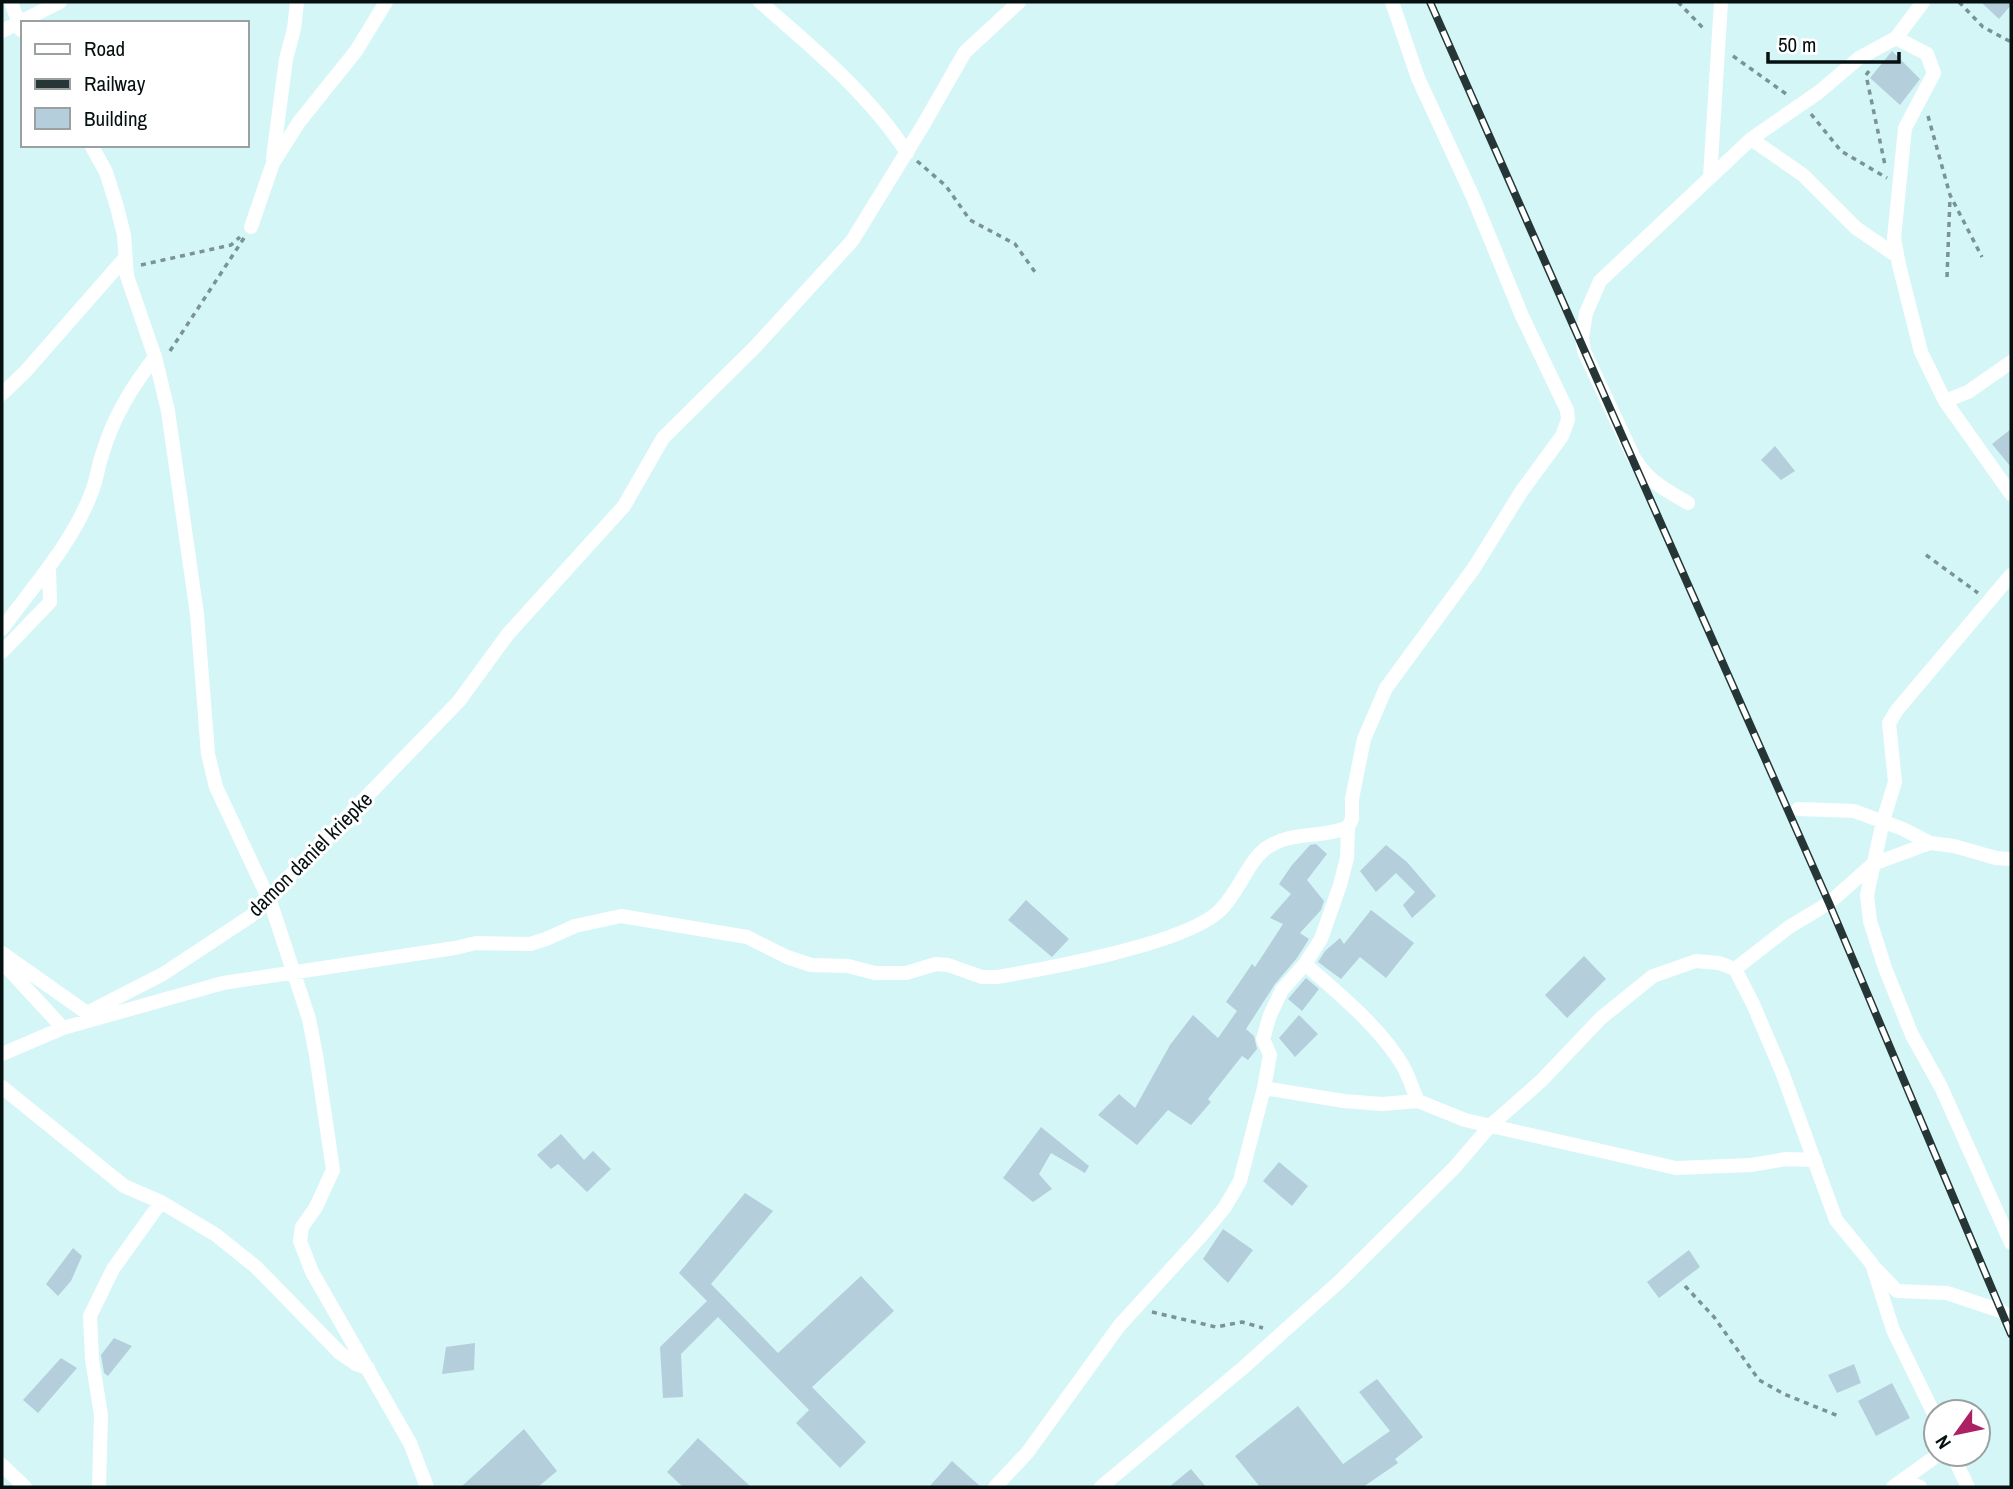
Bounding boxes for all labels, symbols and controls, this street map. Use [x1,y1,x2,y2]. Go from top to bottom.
legend [21,21,248,147]
scale bar [1768,21,1899,65]
text: 50 m [1778,30,1816,59]
text: Road [84,34,125,63]
text: Railway [84,69,146,98]
text: Building [84,104,148,133]
street label: damon daniel kriepke [241,785,379,923]
north arrow [1922,1398,1992,1468]
text: N [1929,1430,1957,1454]

